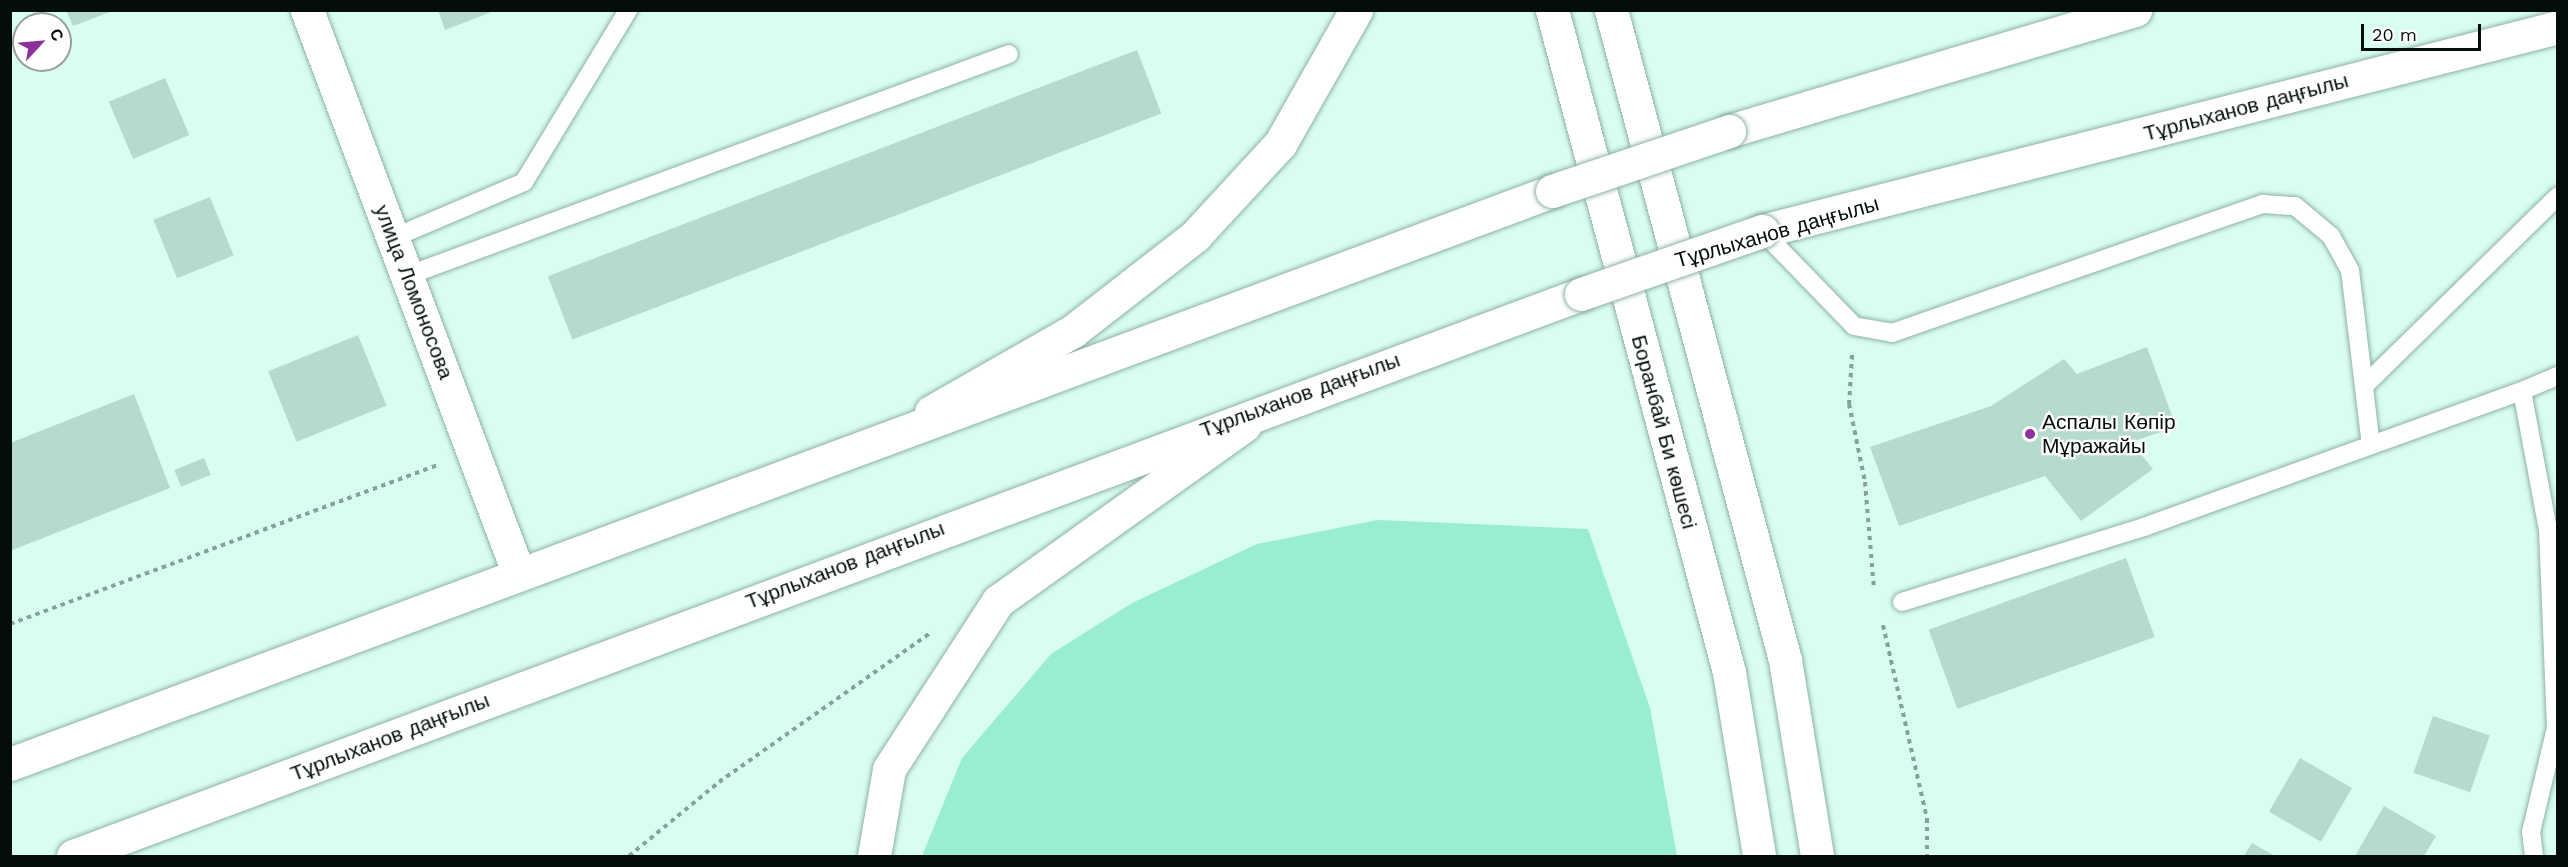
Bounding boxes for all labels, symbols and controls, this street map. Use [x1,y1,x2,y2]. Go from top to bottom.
north arrow [12,12,72,72]
scale bar [2364,12,2484,50]
text: 20 m [2372,24,2417,45]
text: С [46,25,68,44]
street label: Тұрлыханов даңғылы [2141,68,2351,146]
street label: Тұрлыханов даңғылы [1672,191,1882,273]
street label: улица Ломоносова [369,201,459,383]
street label: Боранбай Би көшесі [1626,332,1702,532]
street label: Тұрлыханов даңғылы [1197,347,1403,443]
place label: Аспалы Көпір Мұражайы [2042,409,2176,459]
marker: Аспалы Көпір Мұражайы [2023,427,2037,441]
street label: Тұрлыханов даңғылы [742,515,948,615]
street label: Тұрлыханов даңғылы [287,687,493,787]

